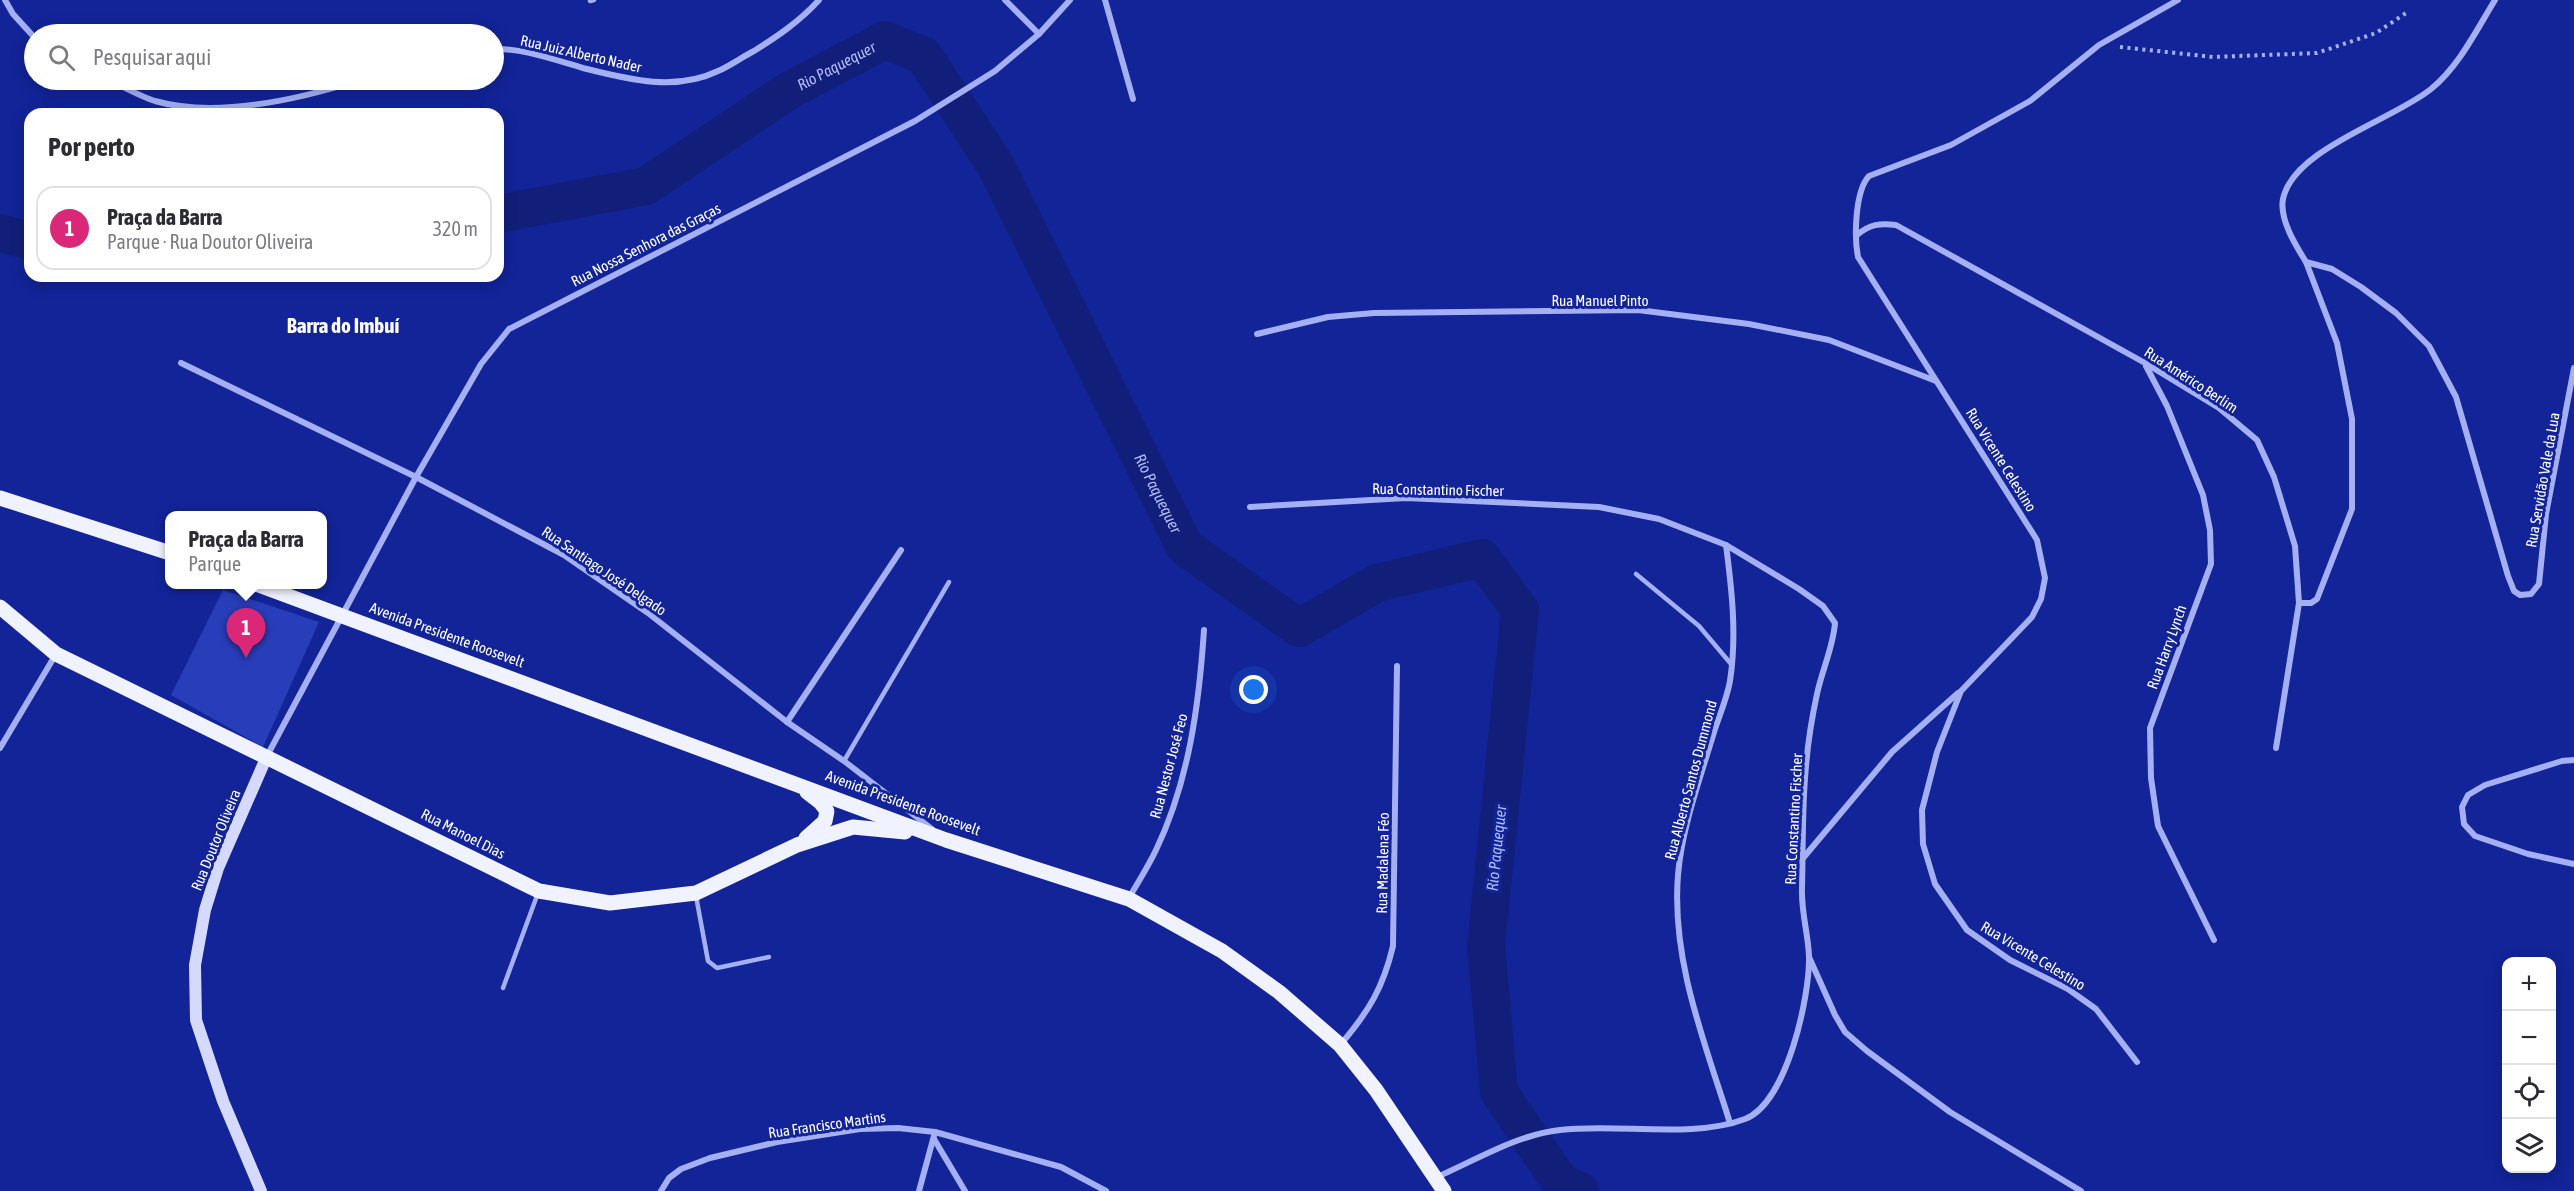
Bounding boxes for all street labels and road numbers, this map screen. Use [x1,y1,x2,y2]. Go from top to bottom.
street label: Rua Juiz Alberto Nader [519,31,644,76]
street label: Rua Nossa Senhora das Graças [568,199,723,290]
street label: Rua Manuel Pinto [1551,292,1649,309]
street label: Rua Américo Berlim [2141,343,2241,416]
street label: Rua Vicente Celestino [1963,405,2040,515]
street label: Rua Servidão Vale da Lua [2522,411,2563,549]
street label: Rua Constantino Fischer [1372,480,1505,499]
street label: Rua Santiago José Delgado [539,523,670,619]
street label: Avenida Presidente Roosevelt [368,599,527,670]
street label: Rua Harry Lynch [2143,602,2190,691]
street label: Rua Alberto Santos Dummond [1661,698,1720,861]
street label: Rua Nestor José Feo [1146,712,1191,820]
street label: Rua Constantino Fischer [1782,752,1805,885]
street label: Avenida Presidente Roosevelt [824,767,983,838]
street label: Rua Doutor Oliveira [187,787,244,893]
street label: Rua Manoel Dias [418,805,508,862]
street label: Rua Madalena Féo [1373,812,1392,914]
street label: Rua Vicente Celestino [1978,918,2089,993]
street label: Rua Francisco Martins [767,1108,887,1141]

